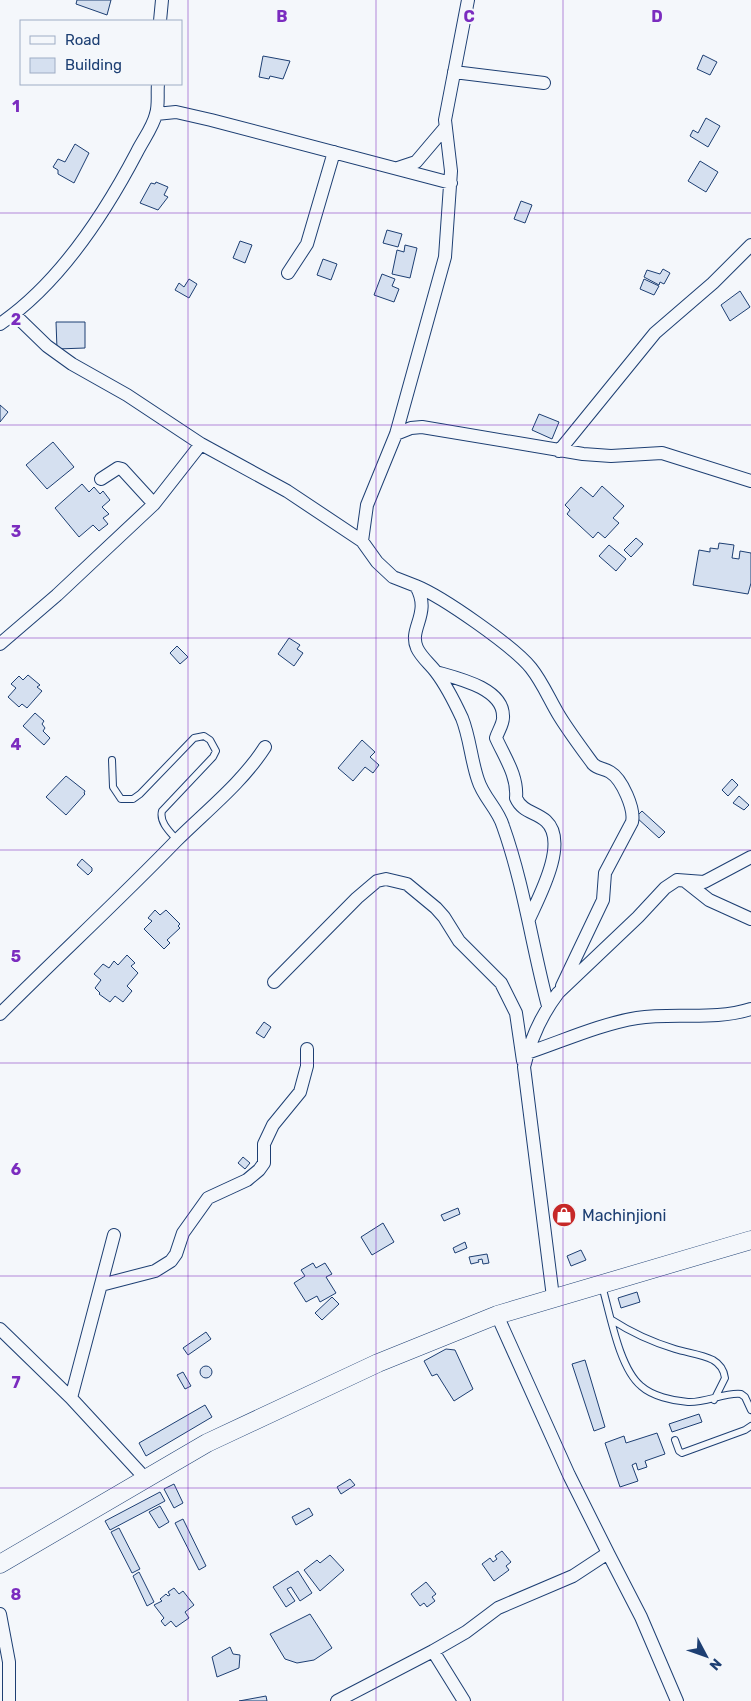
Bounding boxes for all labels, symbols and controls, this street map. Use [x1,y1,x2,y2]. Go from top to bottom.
text: B [276,7,288,26]
text: C [463,7,475,26]
text: D [651,7,663,26]
legend [20,20,182,85]
text: Road [65,31,101,49]
text: Building [65,56,122,74]
text: 1 [12,97,20,116]
text: 2 [11,310,21,329]
text: 3 [11,522,21,541]
text: 4 [11,735,22,754]
text: 5 [11,947,21,966]
text: 6 [11,1160,21,1179]
shop icon: Machinjioni [551,1202,577,1228]
place label: Machinjioni [582,1206,666,1225]
text: 7 [11,1373,21,1392]
text: 8 [11,1585,22,1604]
north arrow [681,1631,731,1681]
text: N [706,1655,725,1674]

